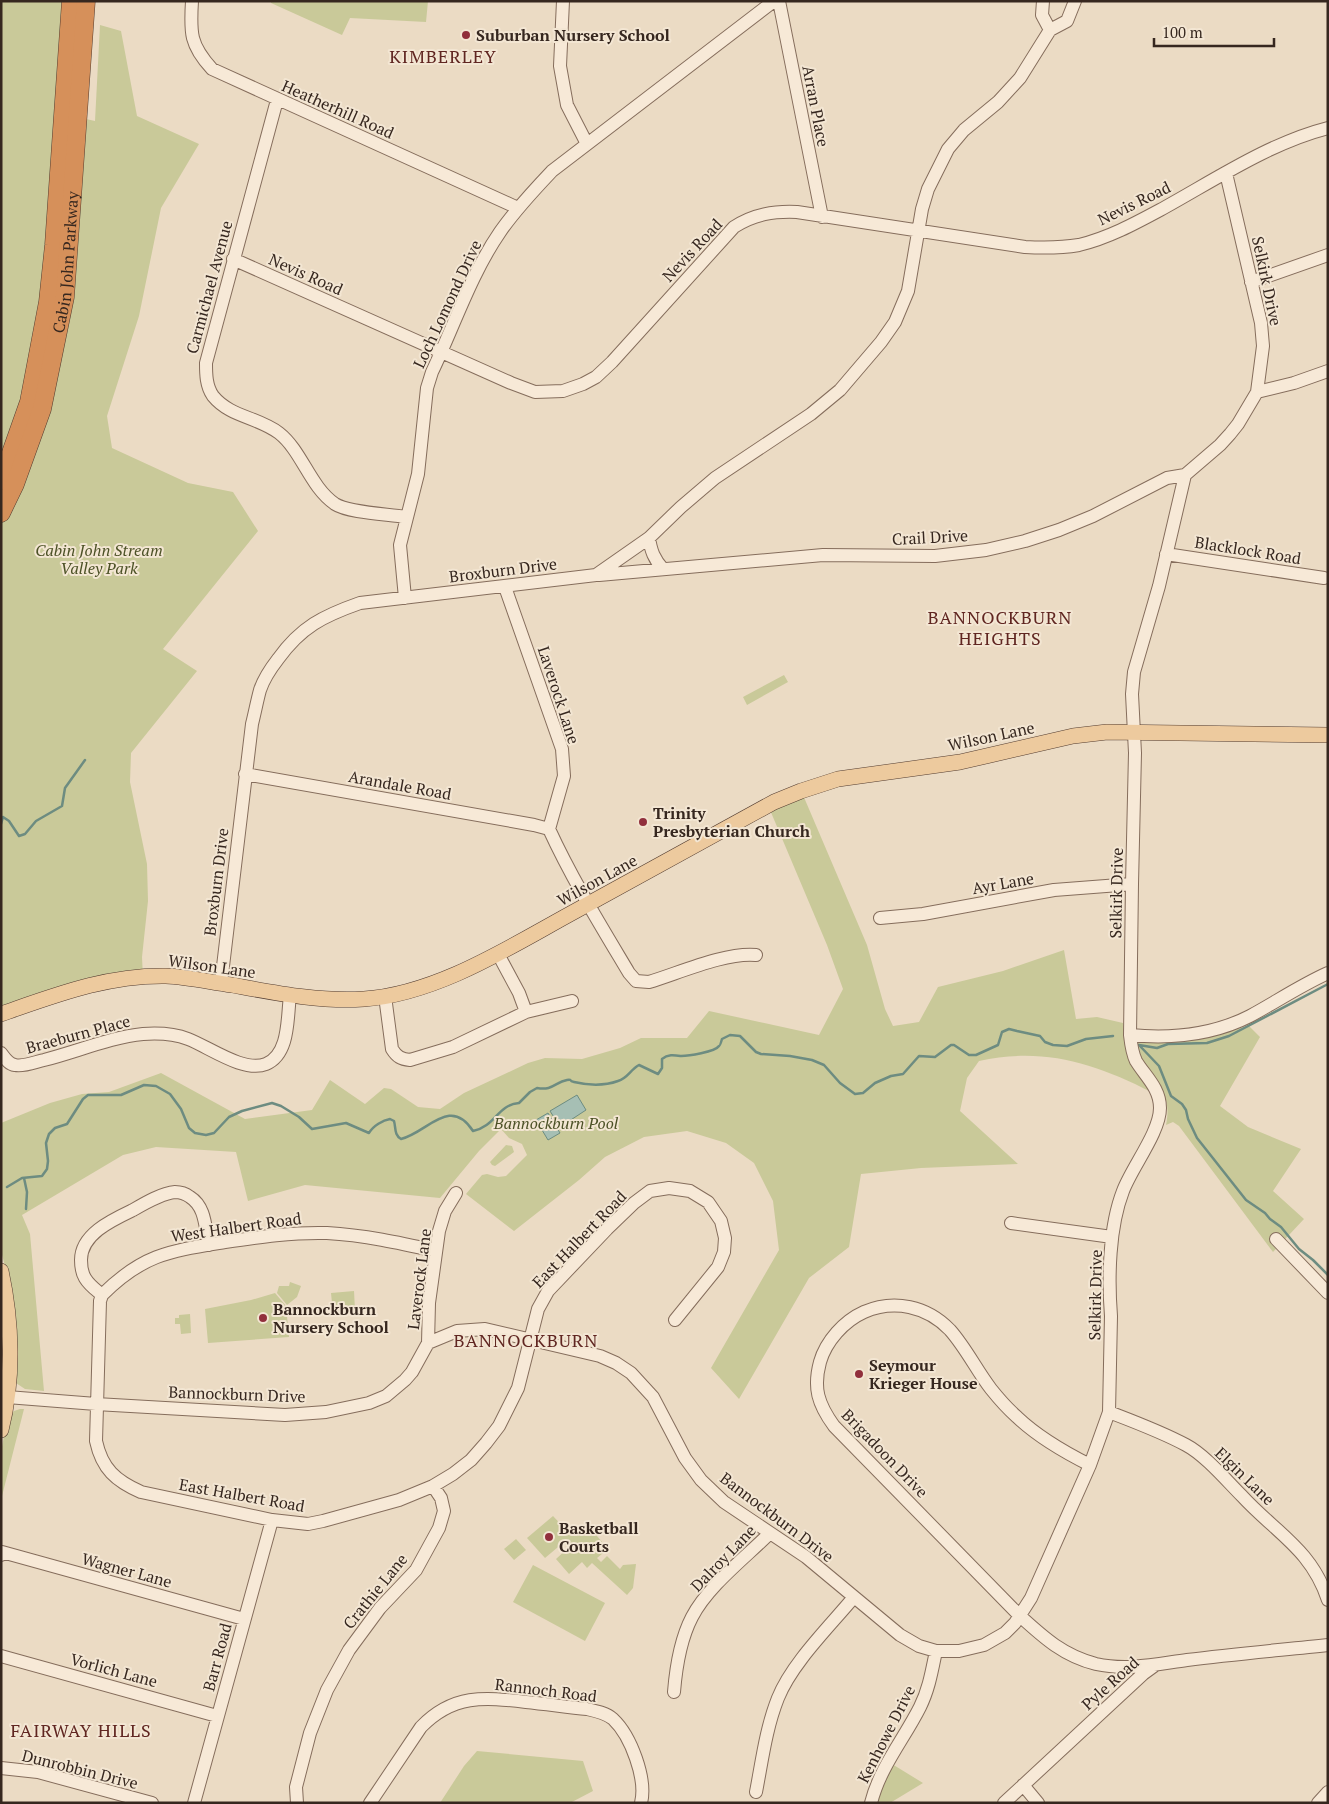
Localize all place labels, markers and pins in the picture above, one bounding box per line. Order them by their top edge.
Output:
place label: Suburban Nursery School [476,24,670,46]
marker: Suburban Nursery School [460,29,472,41]
place label: Trinity Presbyterian Church [653,802,811,842]
marker: Trinity Presbyterian Church [637,816,649,828]
place label: Bannockburn Nursery School [273,1298,389,1338]
marker: Bannockburn Nursery School [257,1312,269,1324]
place label: Seymour Krieger House [869,1354,978,1394]
marker: Seymour Krieger House [853,1368,865,1380]
place label: Basketball Courts [559,1517,639,1557]
marker: Basketball Courts [543,1531,555,1543]

